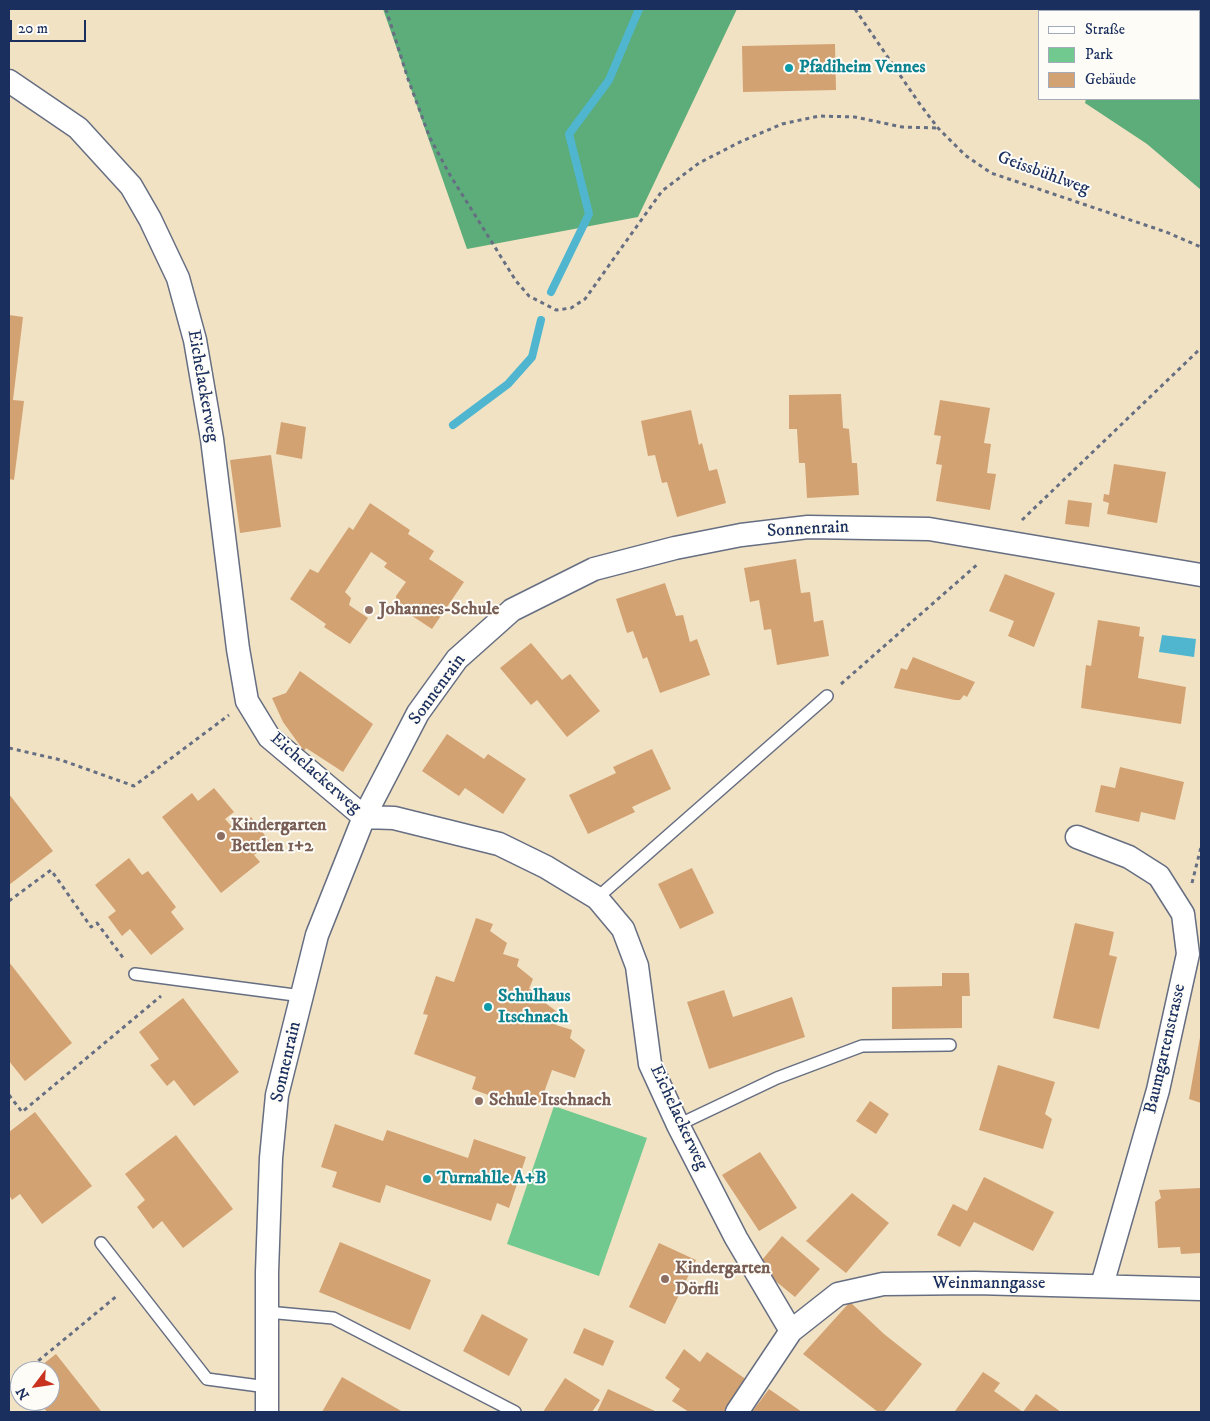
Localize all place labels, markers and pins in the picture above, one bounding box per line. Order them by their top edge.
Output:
place label: Pfadiheim Vennes [799,57,925,79]
marker: Pfadiheim Vennes [783,62,795,74]
place label: Johannes-Schule [379,599,499,621]
marker: Johannes-Schule [363,604,375,616]
place label: Kindergarten Bettlen 1+2 [231,815,327,858]
marker: Kindergarten Bettlen 1+2 [215,830,227,842]
place label: Schulhaus Itschnach [498,986,570,1028]
marker: Schulhaus Itschnach [482,1001,494,1013]
place label: Schule Itschnach [489,1090,611,1112]
marker: Schule Itschnach [473,1095,485,1107]
place label: Turnahlle A+B [437,1168,546,1190]
marker: Turnahlle A+B [421,1173,433,1185]
place label: Kindergarten Dörfli [675,1258,771,1300]
marker: Kindergarten Dörfli [659,1273,671,1285]

